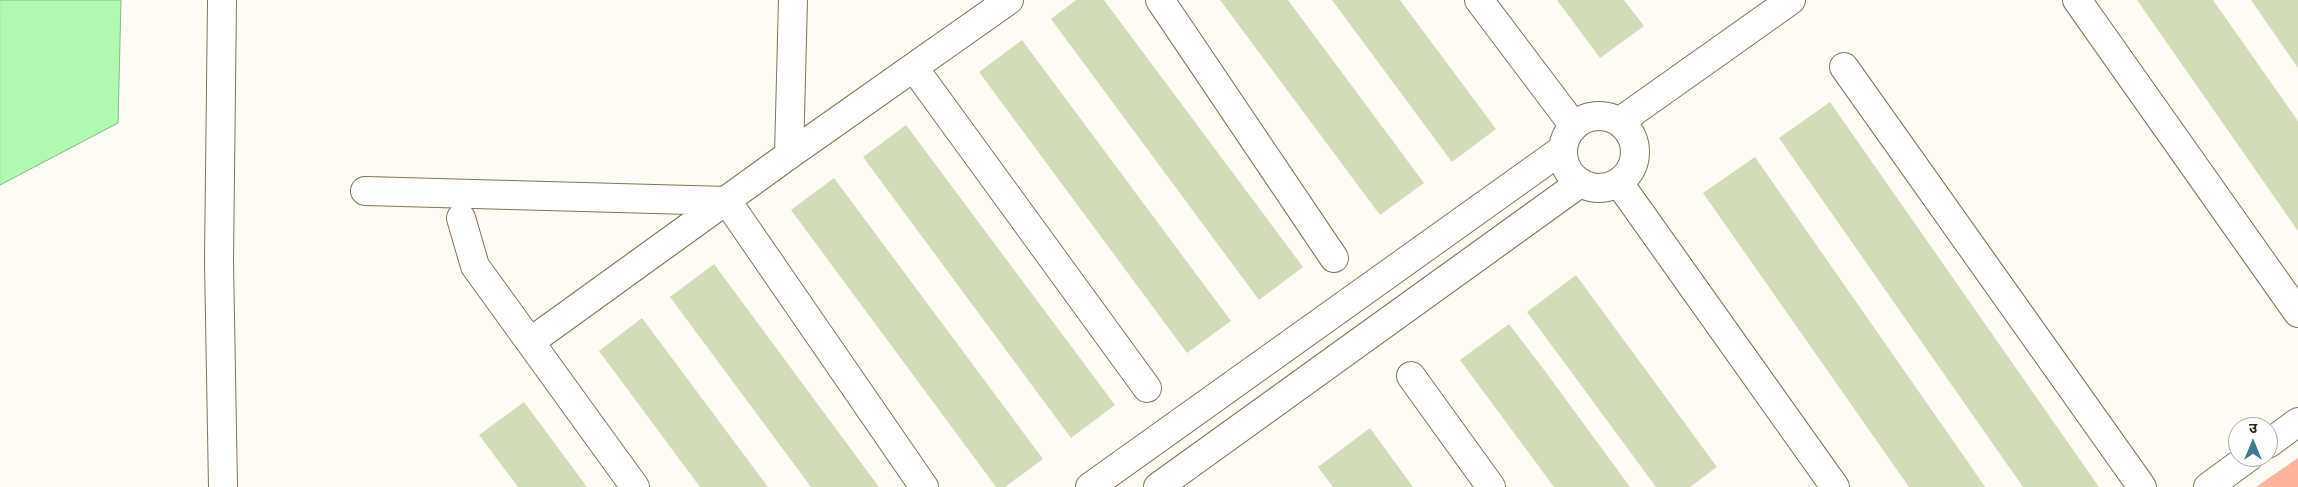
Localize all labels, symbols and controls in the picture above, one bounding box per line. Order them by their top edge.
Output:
north arrow [2228,417,2278,467]
text: उ [2249,418,2257,438]

